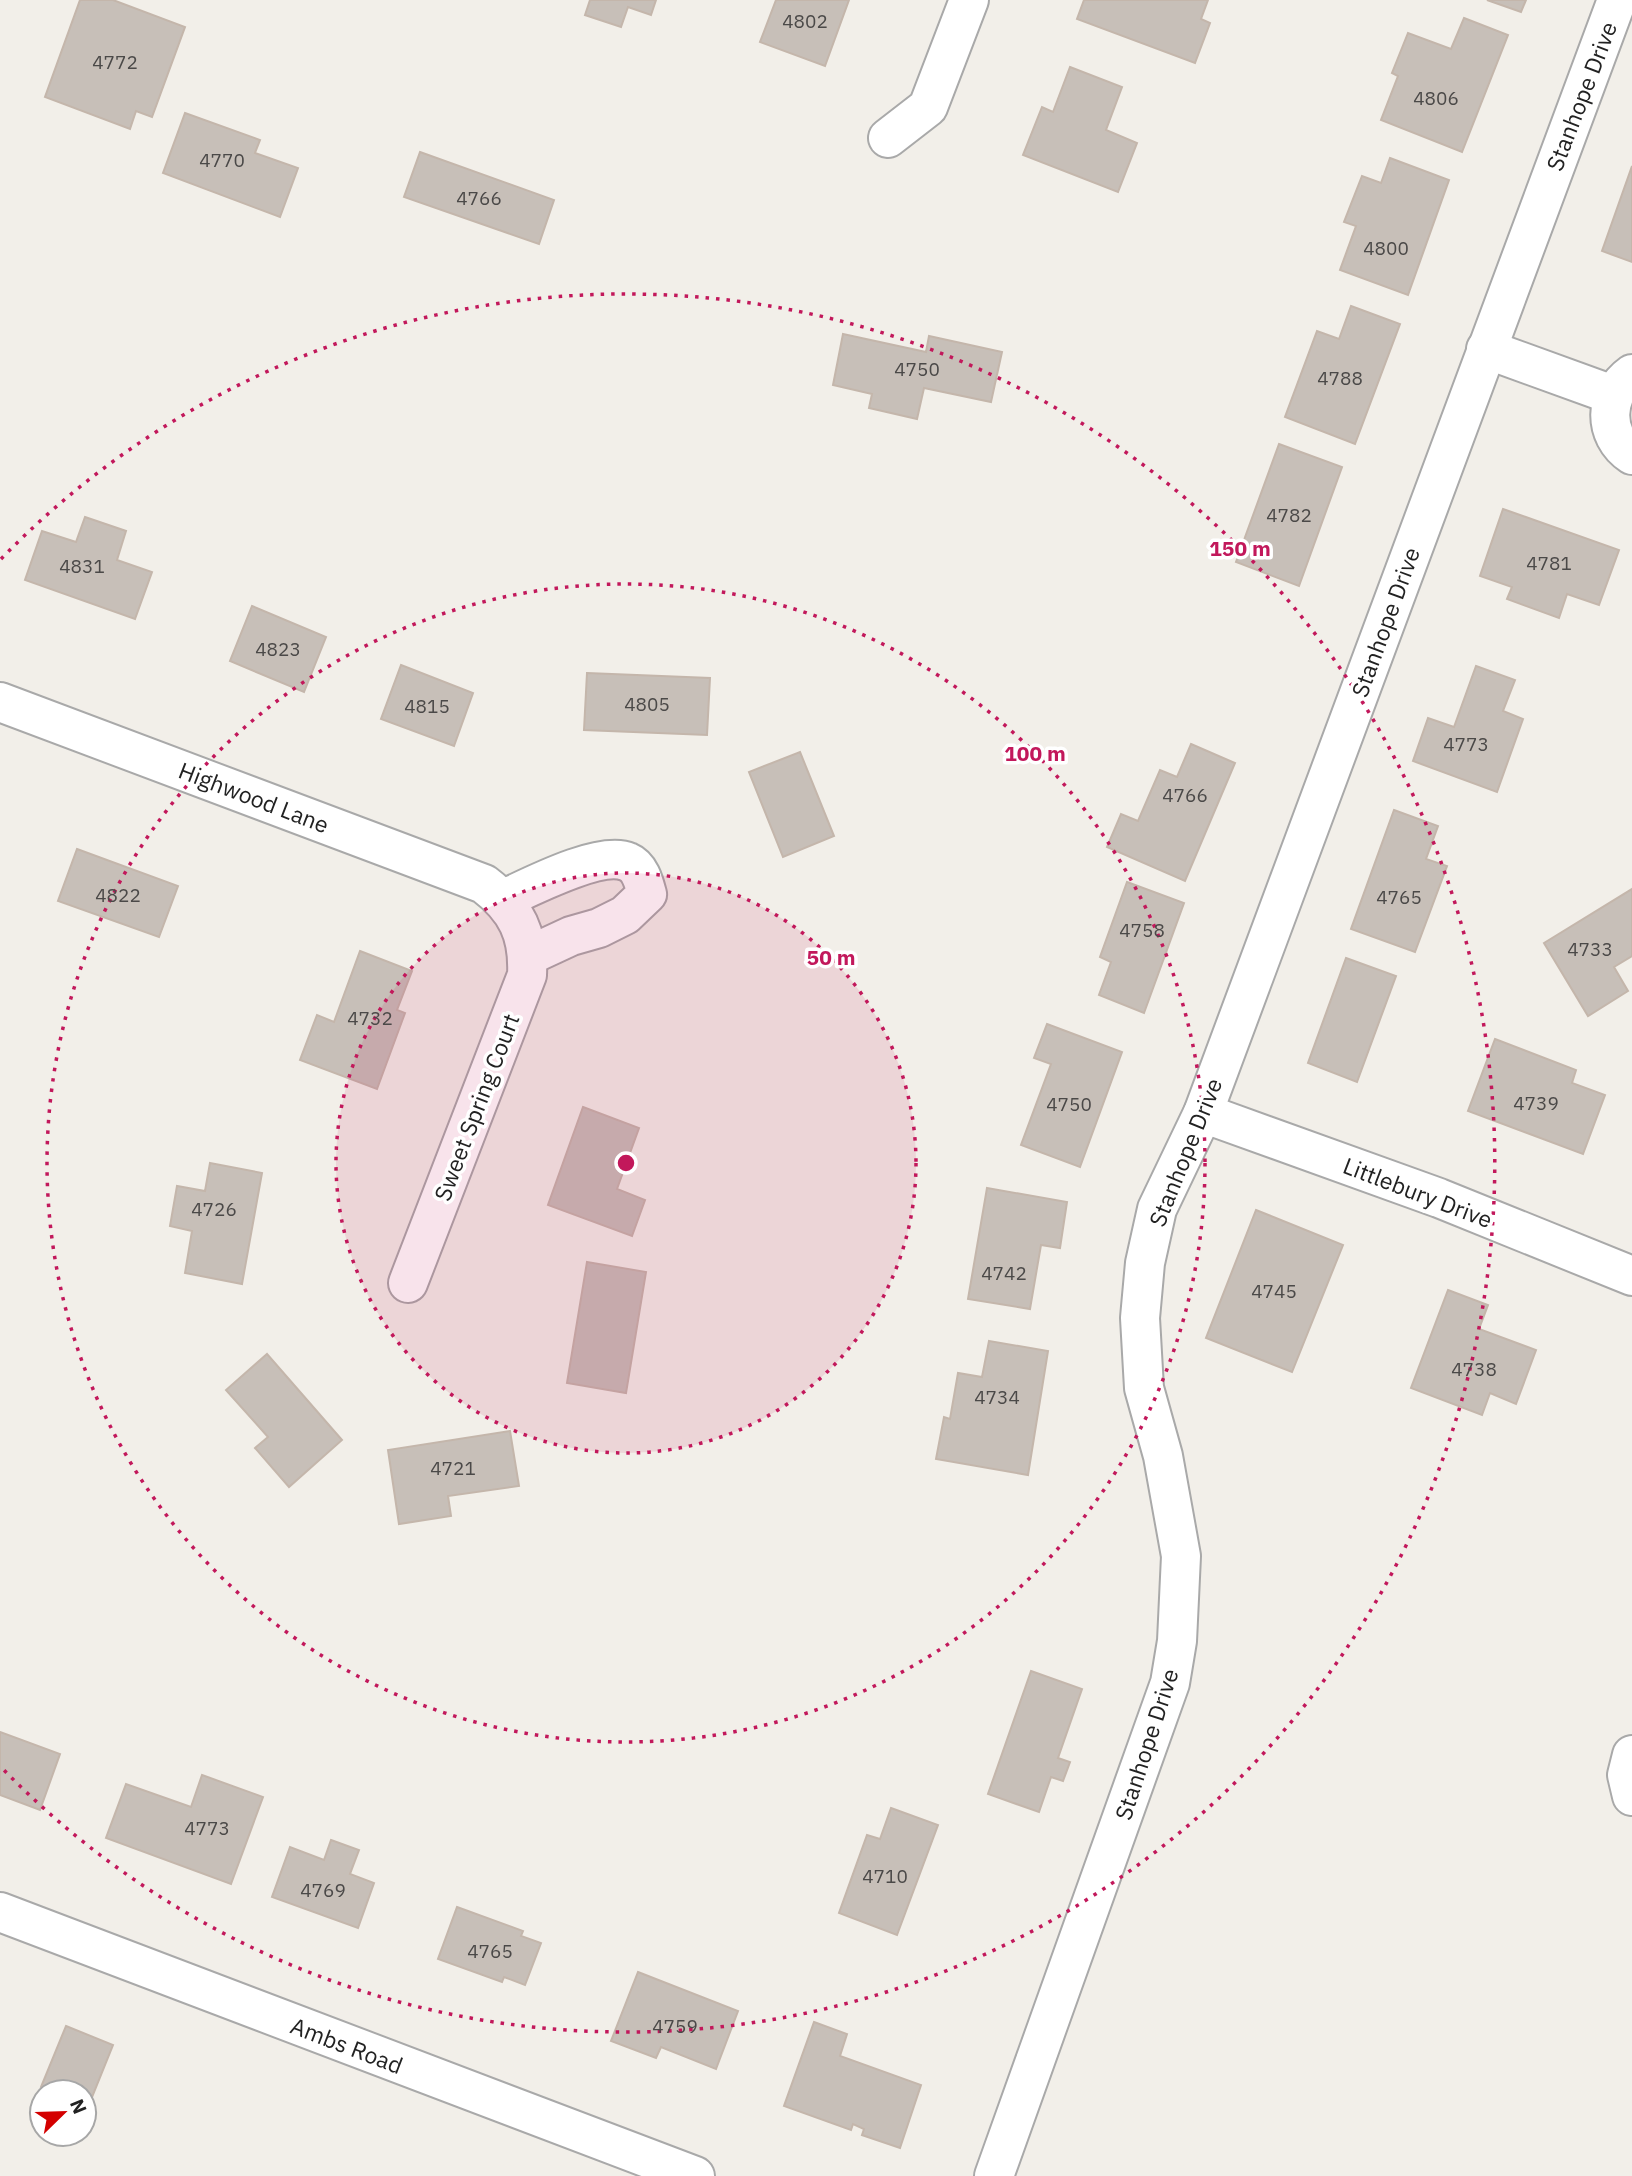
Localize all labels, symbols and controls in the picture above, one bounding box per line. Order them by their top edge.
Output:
house number: 4802 [782,9,828,33]
street label: Stanhope Drive [1539,17,1623,175]
house number: 4772 [92,50,138,74]
house number: 4806 [1413,86,1459,110]
house number: 4770 [199,148,245,172]
house number: 4766 [456,186,502,210]
house number: 4800 [1363,236,1409,260]
house number: 4750 [894,357,940,381]
house number: 4788 [1317,366,1363,390]
house number: 4782 [1266,503,1312,527]
text: 150 m [1209,534,1271,562]
street label: Stanhope Drive [1344,543,1426,701]
house number: 4781 [1526,551,1572,575]
house number: 4831 [59,554,105,578]
house number: 4823 [255,637,301,661]
house number: 4805 [624,692,670,716]
house number: 4815 [404,694,450,718]
house number: 4773 [1443,732,1489,756]
text: 100 m [1004,739,1066,767]
street label: Highwood Lane [175,755,333,839]
house number: 4766 [1162,783,1208,807]
house number: 4822 [95,883,141,907]
house number: 4765 [1376,885,1422,909]
house number: 4758 [1119,918,1165,942]
house number: 4733 [1567,937,1613,961]
text: 50 m [807,943,855,971]
house number: 4732 [347,1006,393,1030]
street label: Sweet Spring Court [427,1009,525,1205]
street label: Stanhope Drive [1142,1073,1228,1231]
house number: 4739 [1513,1091,1559,1115]
house number: 4750 [1046,1092,1092,1116]
street label: Littlebury Drive [1339,1150,1497,1234]
centre of rings [614,1151,638,1175]
house number: 4726 [191,1197,237,1221]
house number: 4742 [981,1261,1027,1285]
house number: 4745 [1251,1279,1297,1303]
house number: 4738 [1451,1357,1497,1381]
house number: 4734 [974,1385,1020,1409]
house number: 4721 [430,1456,476,1480]
street label: Stanhope Drive [1107,1664,1185,1824]
house number: 4773 [184,1816,230,1840]
house number: 4710 [862,1864,908,1888]
house number: 4769 [300,1878,346,1902]
house number: 4765 [467,1939,513,1963]
street label: Ambs Road [287,2010,407,2080]
house number: 4759 [652,2014,698,2038]
north arrow [28,2078,98,2148]
text: N [65,2095,92,2117]

